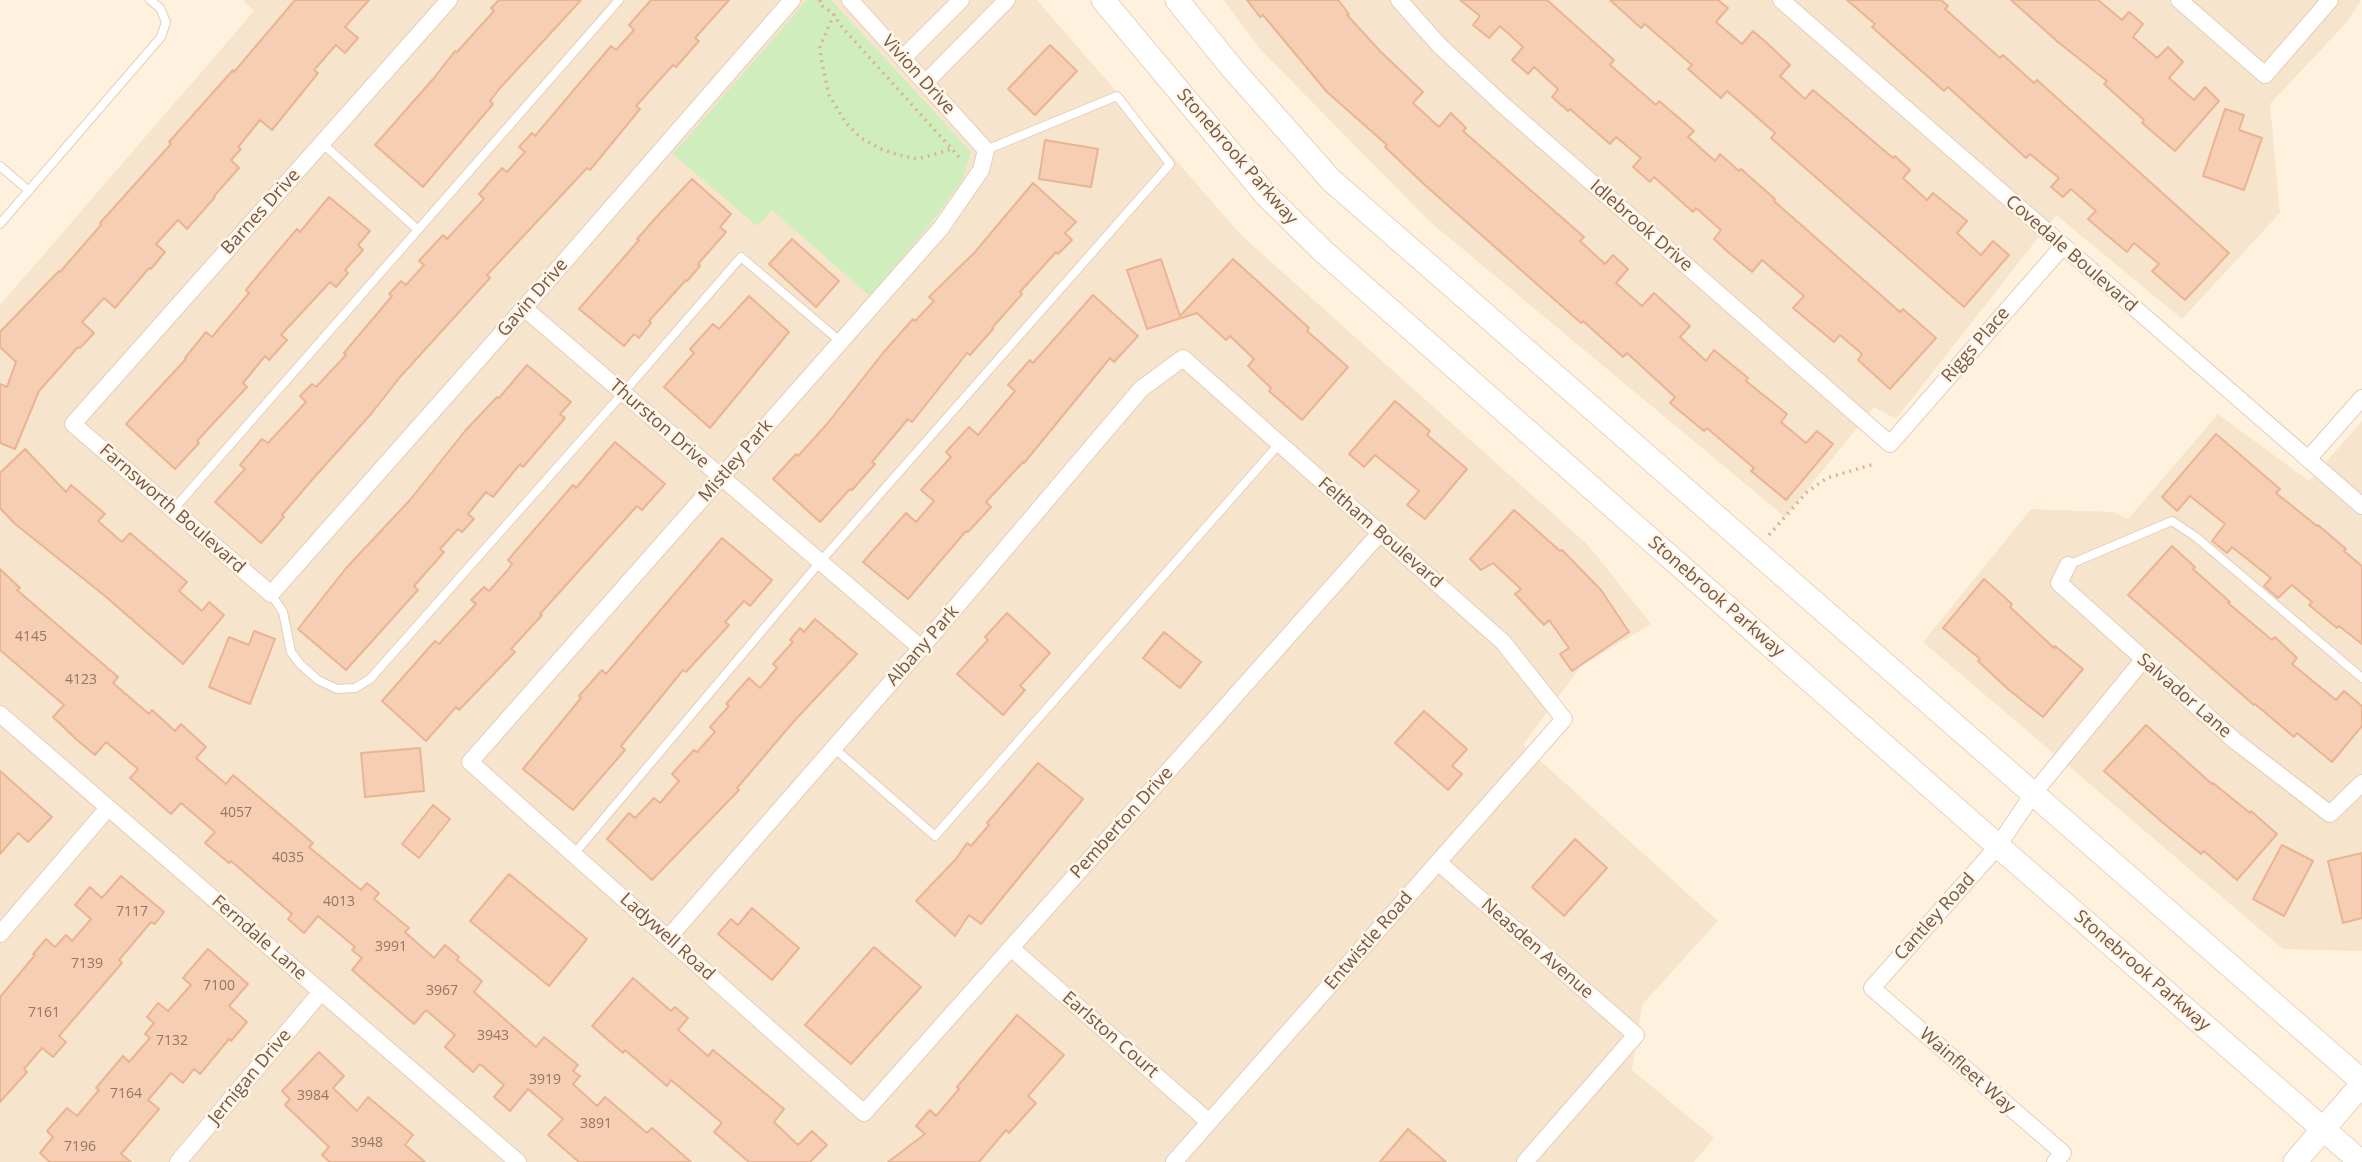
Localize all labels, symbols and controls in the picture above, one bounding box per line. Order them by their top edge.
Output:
street label: Vivion Drive [877,31,959,119]
street label: Stonebrook Parkway [1172,85,1302,229]
street label: Barnes Drive [217,165,305,259]
street label: Idlebrook Drive [1585,176,1697,276]
street label: Covedale Boulevard [2001,191,2141,317]
street label: Gavin Drive [493,255,573,341]
street label: Riggs Place [1937,303,2015,387]
street label: Thurston Drive [605,375,713,473]
street label: Mistley Park [694,416,778,506]
street label: Farnsworth Boulevard [95,440,249,578]
street label: Feltham Boulevard [1313,473,1447,593]
street label: Stonebrook Parkway [1644,532,1788,662]
street label: Albany Park [882,601,964,691]
house number: 4145 [15,629,47,645]
street label: Salvador Lane [2132,649,2236,743]
house number: 4123 [65,672,97,688]
street label: Pemberton Drive [1066,763,1178,883]
house number: 4057 [220,805,252,821]
house number: 4035 [272,850,304,866]
street label: Cantley Road [1890,869,1980,965]
street label: Entwistle Road [1320,887,1418,995]
street label: Ladywell Road [615,889,719,985]
street label: Ferndale Lane [207,891,311,985]
house number: 4013 [323,894,355,910]
street label: Neasden Avenue [1476,894,1598,1004]
house number: 7117 [116,904,148,920]
street label: Stonebrook Parkway [2070,906,2214,1036]
house number: 3991 [375,939,407,955]
house number: 7139 [71,956,103,972]
house number: 7100 [203,978,235,994]
house number: 3967 [426,983,458,999]
street label: Earlston Court [1057,987,1163,1083]
house number: 7161 [28,1005,60,1021]
street label: Wainfleet Way [1915,1024,2019,1118]
street label: Jernigan Drive [204,1025,296,1129]
house number: 3943 [477,1028,509,1044]
house number: 7132 [156,1033,188,1049]
house number: 3919 [529,1072,561,1088]
house number: 7164 [110,1086,142,1102]
house number: 3984 [297,1088,329,1104]
house number: 3891 [580,1116,612,1132]
house number: 3948 [351,1135,383,1151]
house number: 7196 [64,1139,96,1155]

